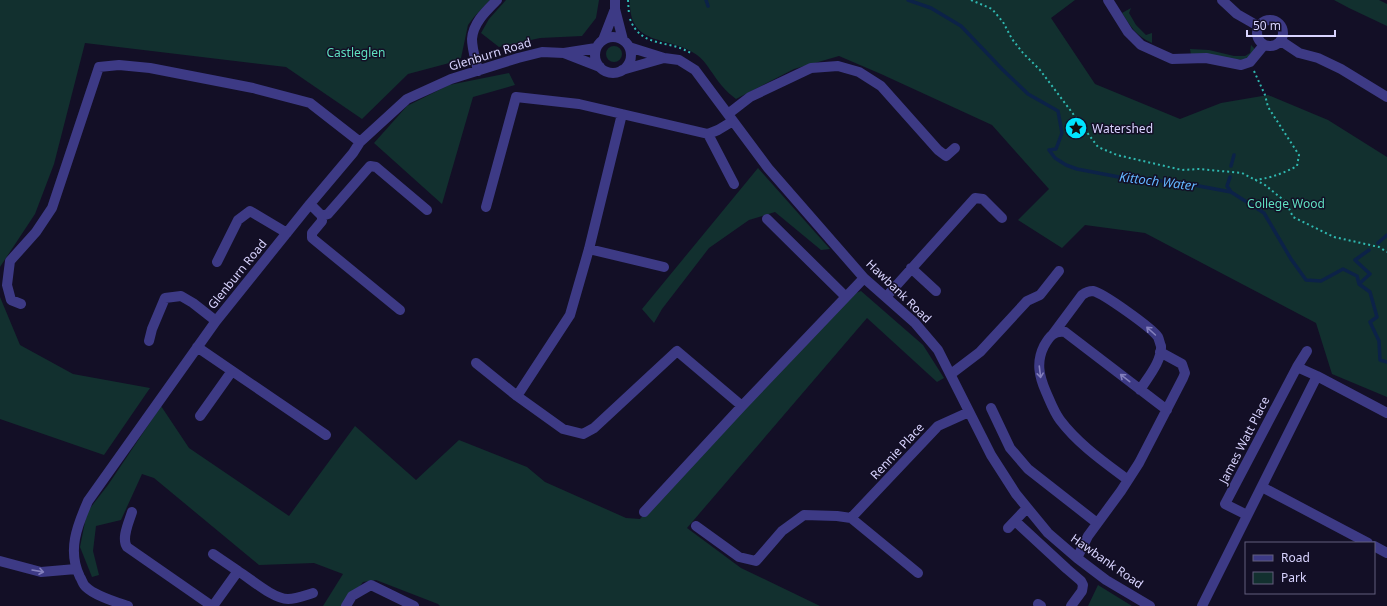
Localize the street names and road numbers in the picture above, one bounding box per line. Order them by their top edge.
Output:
street label: Glenburn Road [447,33,533,75]
street label: Glenburn Road [204,236,270,312]
street label: Hawbank Road [863,255,935,327]
street label: James Watt Place [1214,393,1273,487]
street label: Rennie Place [866,419,928,483]
street label: Hawbank Road [1067,530,1147,592]

